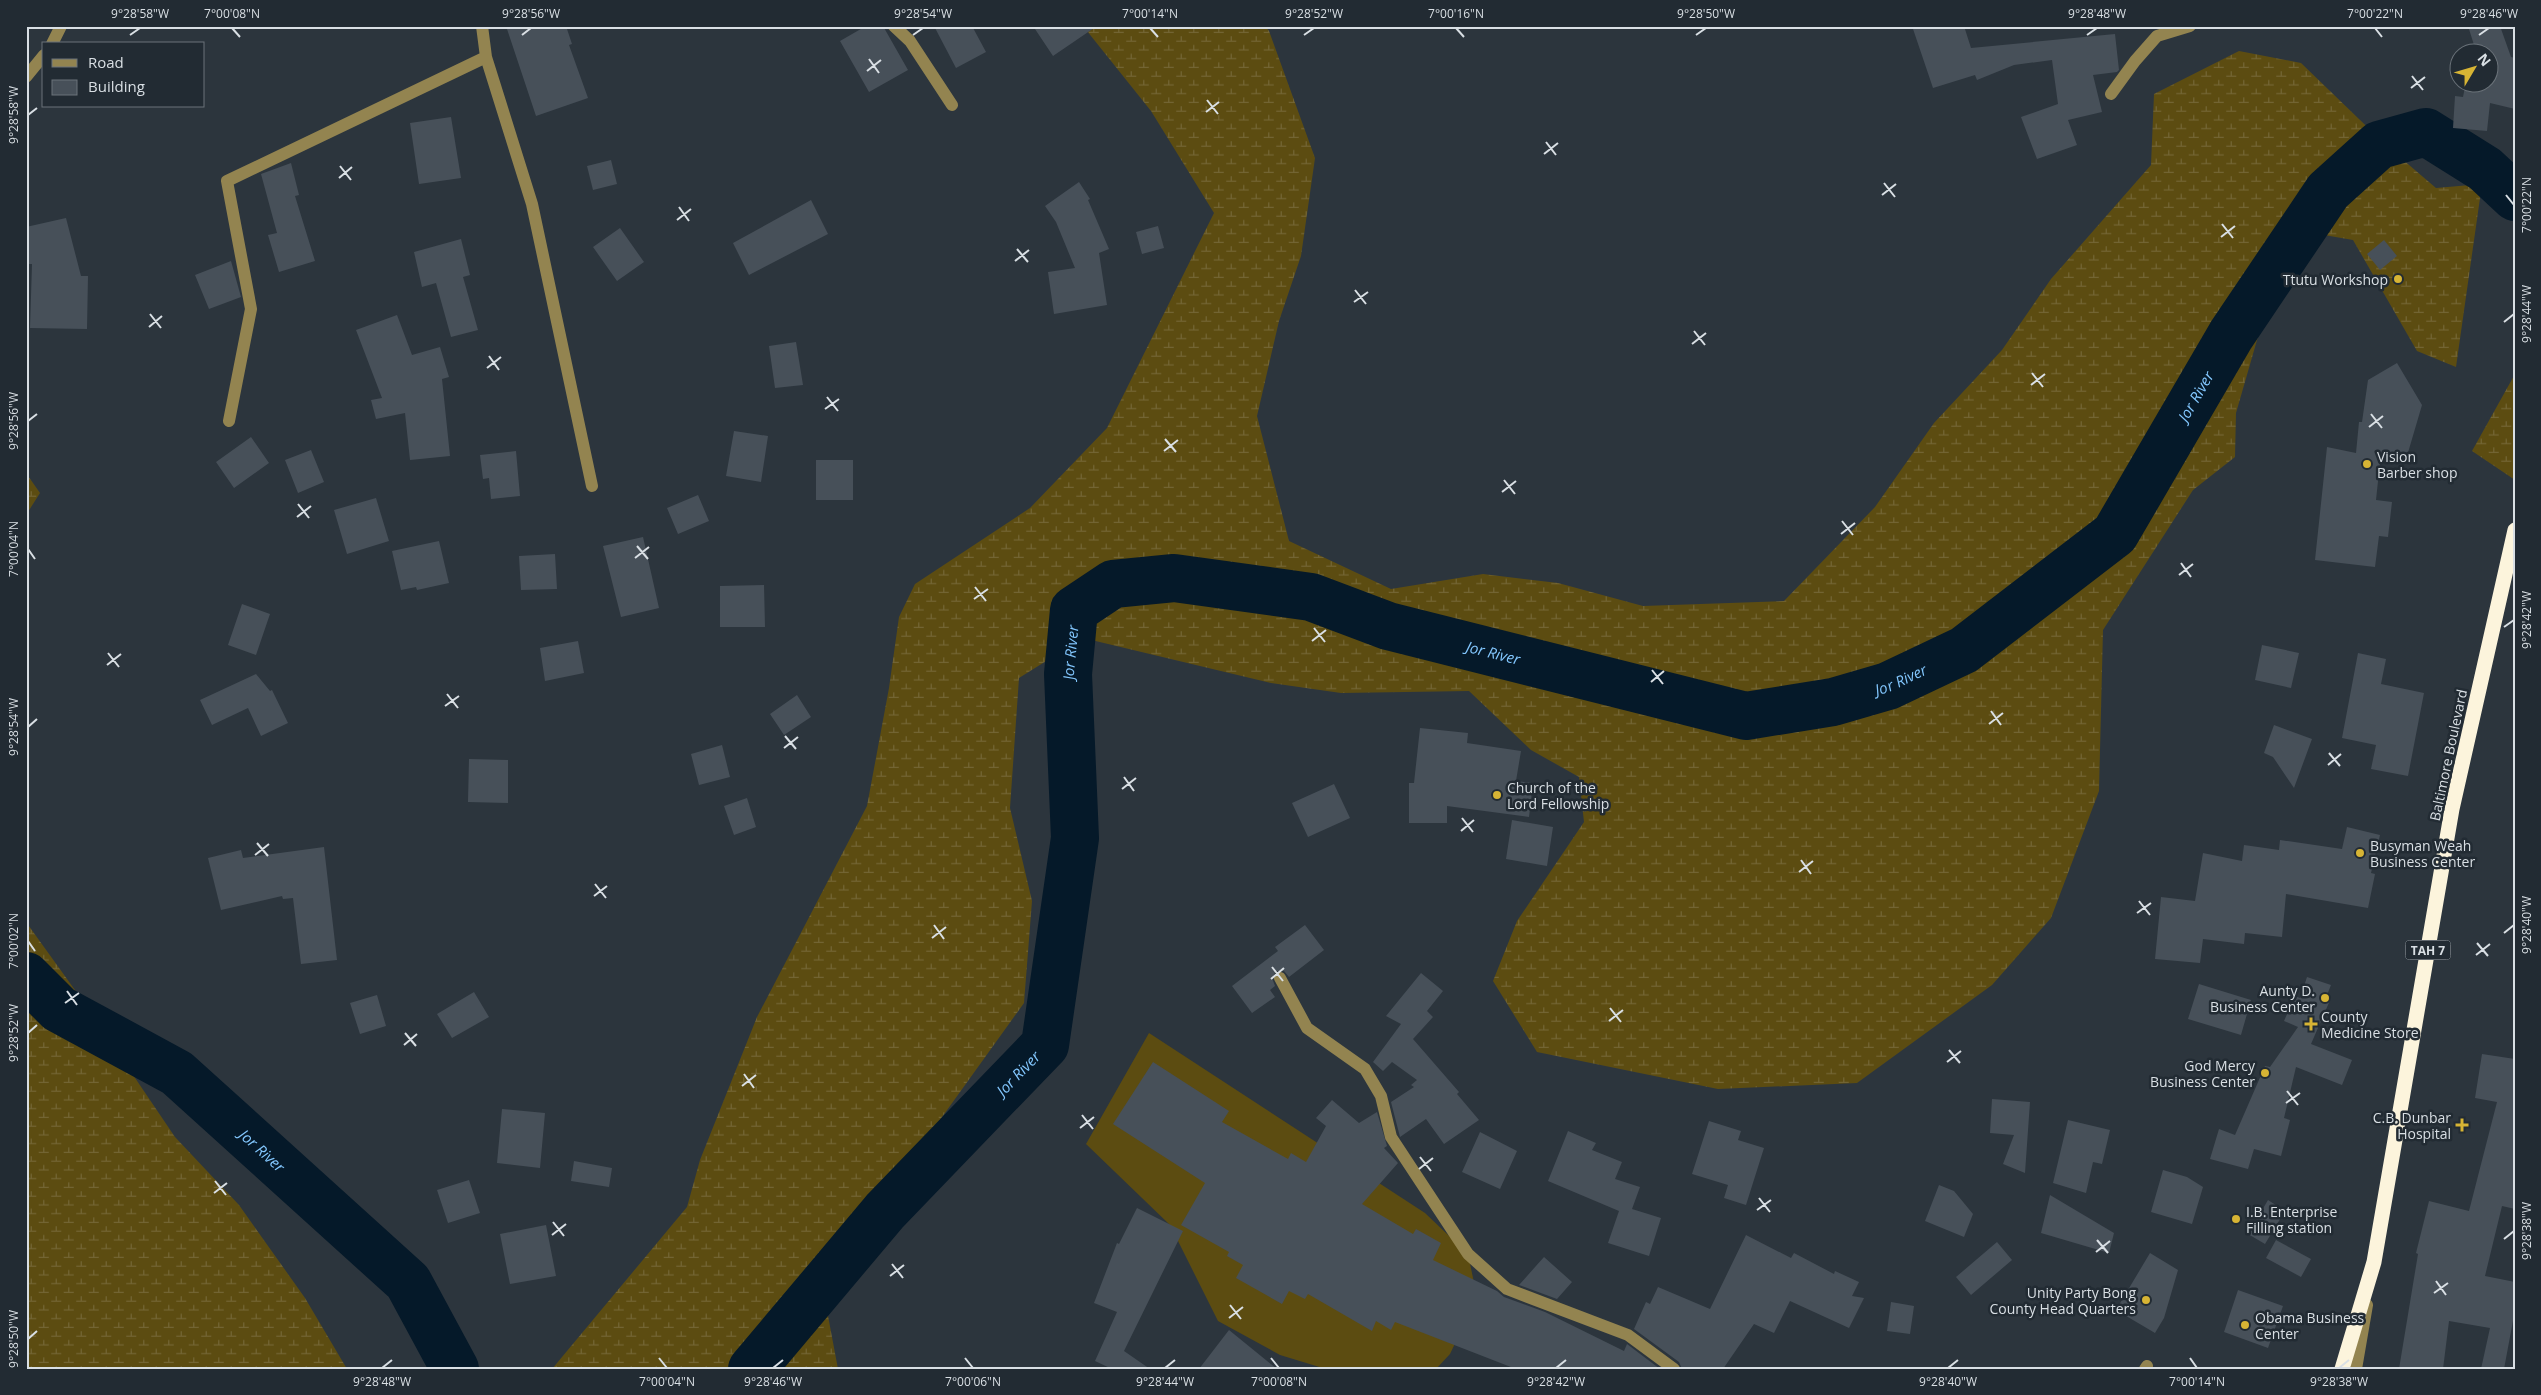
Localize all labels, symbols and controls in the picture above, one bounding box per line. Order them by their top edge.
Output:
text: 9°28'58"W [111,5,169,22]
text: 7°00'08"N [204,5,260,22]
text: 9°28'56"W [502,5,560,22]
text: 9°28'54"W [894,5,952,22]
text: 7°00'14"N [1122,5,1178,22]
text: 9°28'52"W [1285,5,1343,22]
text: 7°00'16"N [1428,5,1484,22]
text: 9°28'50"W [1677,5,1735,22]
text: 9°28'48"W [2068,5,2126,22]
text: 7°00'22"N [2347,5,2403,22]
text: 9°28'46"W [2460,5,2518,22]
legend [42,42,205,108]
north arrow [2448,42,2498,92]
text: N [2474,49,2496,70]
text: Road [88,52,124,72]
text: Building [88,76,145,96]
text: 9°28'58"W [5,86,22,144]
text: 7°00'22"N [2518,177,2535,233]
place label: Ttutu Workshop [2283,270,2388,289]
marker: Ttutu Workshop [2392,273,2404,285]
text: 9°28'44"W [2518,285,2535,343]
water label: Jor River [2171,366,2218,428]
text: 9°28'56"W [5,392,22,450]
place label: Vision Barber shop [2377,447,2458,482]
marker: Vision Barber shop [2361,458,2373,470]
text: 7°00'04"N [5,521,22,577]
text: 9°28'42"W [2518,591,2535,649]
water label: Jor River [1058,623,1083,683]
water label: Jor River [1461,635,1523,669]
water label: Jor River [1869,659,1931,700]
street label: Baltimore Boulevard [2425,687,2471,823]
text: 9°28'54"W [5,698,22,756]
place label: Church of the Lord Fellowship [1507,778,1609,813]
marker: Church of the Lord Fellowship [1491,789,1503,801]
place label: Busyman Weah Business Center [2370,836,2475,871]
marker: Busyman Weah Business Center [2354,847,2366,859]
text: 9°28'40"W [2518,896,2535,954]
text: 7°00'02"N [5,913,22,969]
road number: TAH 7 [2406,940,2450,960]
place label: Aunty D. Business Center [2210,981,2315,1016]
marker: Aunty D. Business Center [2319,992,2331,1004]
text: 9°28'52"W [5,1004,22,1062]
place label: County Medicine Store [2321,1007,2419,1042]
marker: County Medicine Store [2305,1018,2317,1030]
water label: Jor River [989,1046,1045,1102]
place label: God Mercy Business Center [2150,1056,2256,1091]
marker: God Mercy Business Center [2259,1067,2271,1079]
place label: C.B. Dunbar Hospital [2373,1108,2451,1143]
marker: C.B. Dunbar Hospital [2455,1118,2469,1132]
water label: Jor River [233,1122,290,1177]
place label: I.B. Enterprise Filling station [2246,1202,2337,1237]
text: 9°28'38"W [2518,1202,2535,1260]
marker: I.B. Enterprise Filling station [2230,1213,2242,1225]
place label: Unity Party Bong County Head Quarters [1990,1283,2136,1318]
marker: Unity Party Bong County Head Quarters [2140,1294,2152,1306]
place label: Obama Business Center [2255,1308,2365,1343]
text: 9°28'50"W [5,1310,22,1368]
marker: Obama Business Center [2239,1319,2251,1331]
text: 9°28'48"W [353,1373,411,1390]
text: 7°00'04"N [639,1373,695,1390]
text: 9°28'46"W [744,1373,802,1390]
text: 7°00'06"N [945,1373,1001,1390]
text: 9°28'44"W [1136,1373,1194,1390]
text: 7°00'08"N [1251,1373,1307,1390]
text: 9°28'42"W [1527,1373,1585,1390]
text: 9°28'40"W [1919,1373,1977,1390]
text: 7°00'14"N [2169,1373,2225,1390]
text: 9°28'38"W [2310,1373,2368,1390]

